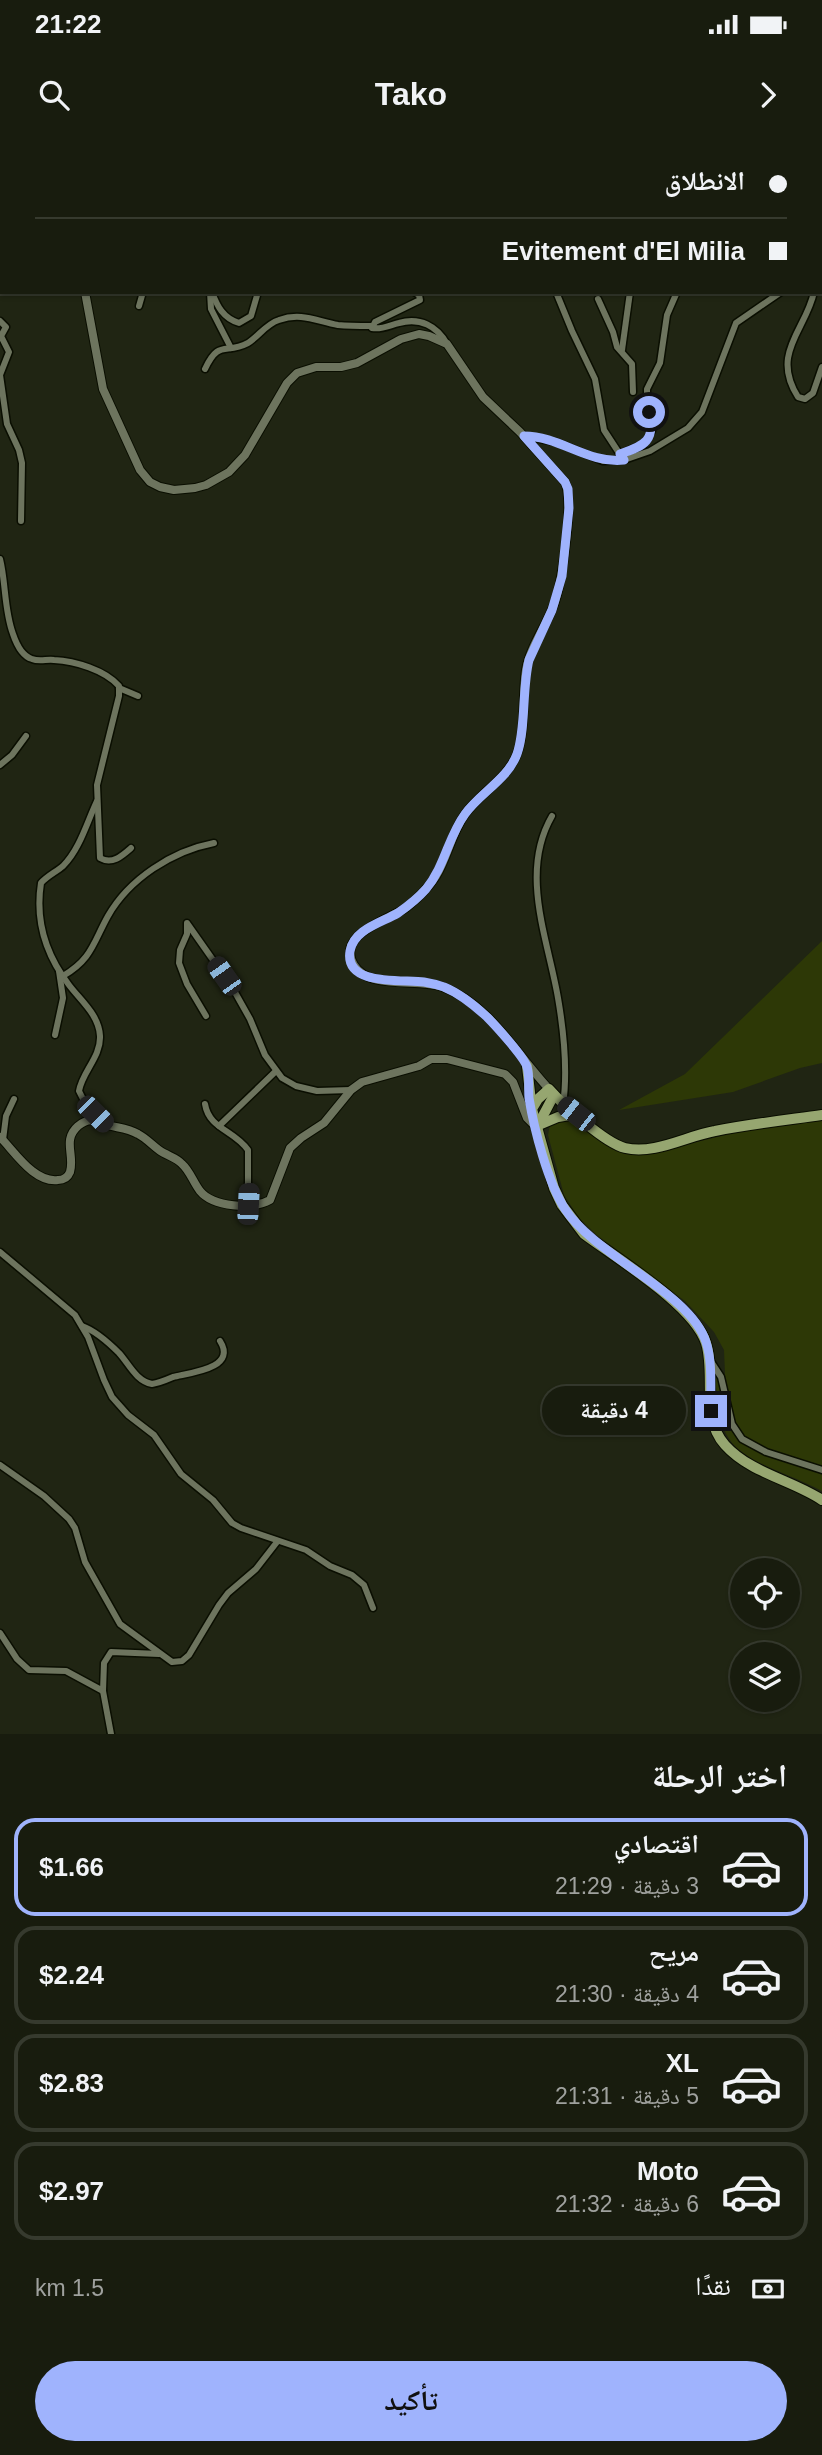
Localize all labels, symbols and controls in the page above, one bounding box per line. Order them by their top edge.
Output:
text: 21:22 [35,9,102,39]
icon: search [35,76,73,114]
text: Tako [375,76,447,112]
icon: forward [749,76,787,114]
text: الانطلاق [665,166,745,196]
text: Evitement d'El Milia [502,236,745,266]
route start [633,396,665,428]
car [204,953,245,999]
car [73,1092,118,1136]
car [553,1093,600,1135]
car [237,1182,260,1226]
callout: 4 دقيقة [543,1386,686,1436]
route end [695,1395,727,1427]
text: 4 دقيقة [580,1397,648,1423]
map controls [730,1558,800,1712]
button: locate [730,1558,800,1628]
button: layers [730,1642,800,1712]
text: اختر الرحلة [652,1758,787,1794]
text: اقتصادي [614,1829,699,1859]
icon: car [720,1836,783,1899]
text: $1.66 [39,1852,104,1882]
text: 3 دقيقة · 21:29 [555,1873,699,1899]
text: مريح [649,1937,699,1967]
icon: car [720,1944,783,2007]
text: $2.24 [39,1960,104,1990]
text: 4 دقيقة · 21:30 [555,1981,699,2007]
text: XL [666,2048,699,2078]
icon: car [720,2052,783,2115]
text: $2.83 [39,2068,104,2098]
text: 5 دقيقة · 21:31 [555,2083,699,2109]
text: Moto [637,2156,699,2186]
icon: car [720,2160,783,2223]
text: $2.97 [39,2176,104,2206]
text: 6 دقيقة · 21:32 [555,2191,699,2217]
icon: cash [749,2270,787,2308]
text: نقدًا [695,2271,731,2301]
text: 1.5 km [35,2275,104,2301]
button: تأكيد [35,2361,787,2441]

